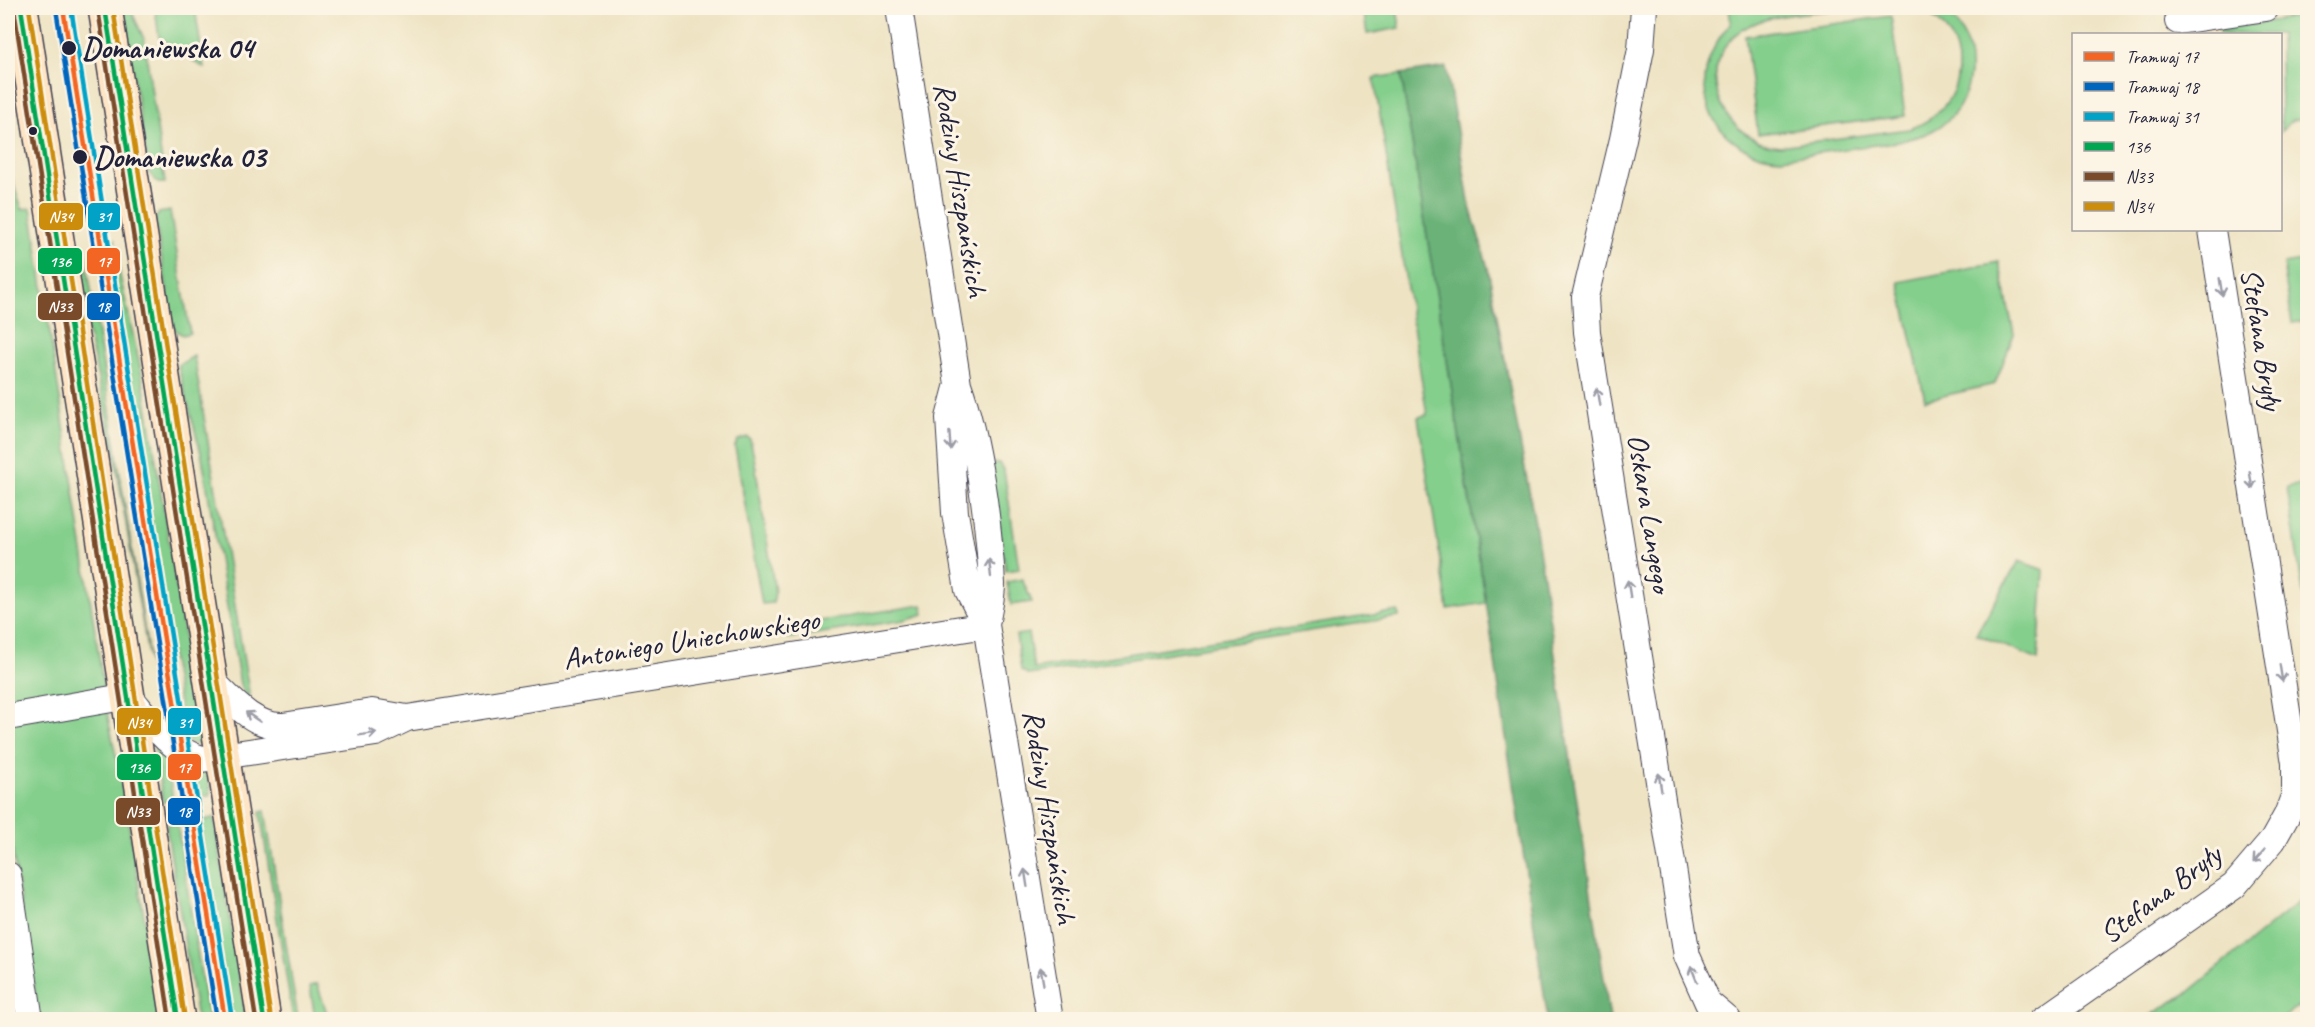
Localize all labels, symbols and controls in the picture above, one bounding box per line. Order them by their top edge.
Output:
place label: Domaniewska 04 [82,29,257,67]
legend [2072,33,2282,231]
marker: Domaniewska 04 [60,39,78,57]
text: Tramwaj 17 [2126,46,2200,68]
text: Tramwaj 18 [2126,76,2201,98]
street label: Rodziny Hiszpańskich [925,80,997,302]
text: Tramwaj 31 [2126,106,2200,128]
unlabelled marker [27,125,39,137]
text: 136 [2126,136,2151,158]
place label: Domaniewska 03 [94,138,268,176]
marker: Domaniewska 03 [71,148,89,166]
text: N33 [2126,166,2155,188]
text: N34 [2126,196,2155,218]
line badge: N34 [38,202,84,231]
line badge: 31 [87,202,121,231]
text: N34 [49,207,75,227]
text: 31 [97,207,113,227]
line badge: 136 [37,247,83,275]
line badge: 17 [86,247,121,275]
text: 136 [49,252,72,272]
text: 17 [97,252,113,272]
street label: Stefana Bryły [2232,266,2292,415]
one-way arrow [2215,277,2226,297]
line badge: N33 [37,292,83,321]
line badge: 18 [86,292,121,321]
text: N33 [48,297,74,317]
text: 18 [96,297,112,317]
one-way arrow [1592,387,1603,407]
one-way arrow [945,431,956,450]
street label: Oskara Langego [1619,431,1682,598]
one-way arrow [2245,470,2256,489]
one-way arrow [984,558,995,578]
one-way arrow [1623,580,1634,600]
street label: Antoniego Uniechowskiego [560,600,823,678]
one-way arrow [2275,662,2286,682]
line badge: N34 [116,707,162,736]
line badge: 31 [167,707,202,736]
street label: Rodziny Hiszpańskich [1014,707,1086,929]
one-way arrow [245,711,261,723]
text: N34 [127,713,153,733]
text: 31 [178,713,194,733]
one-way arrow [357,728,377,739]
line badge: 136 [116,753,162,781]
line badge: 17 [167,753,202,781]
text: 136 [128,758,151,778]
text: 17 [177,758,193,778]
one-way arrow [1654,772,1665,792]
line badge: N33 [115,797,161,826]
line badge: 18 [167,797,201,826]
text: N33 [126,802,152,822]
text: 18 [177,802,193,822]
street label: Stefana Bryły [2092,834,2230,952]
one-way arrow [2252,849,2266,864]
one-way arrow [1020,868,1031,888]
one-way arrow [1687,965,1698,983]
one-way arrow [1036,966,1047,986]

